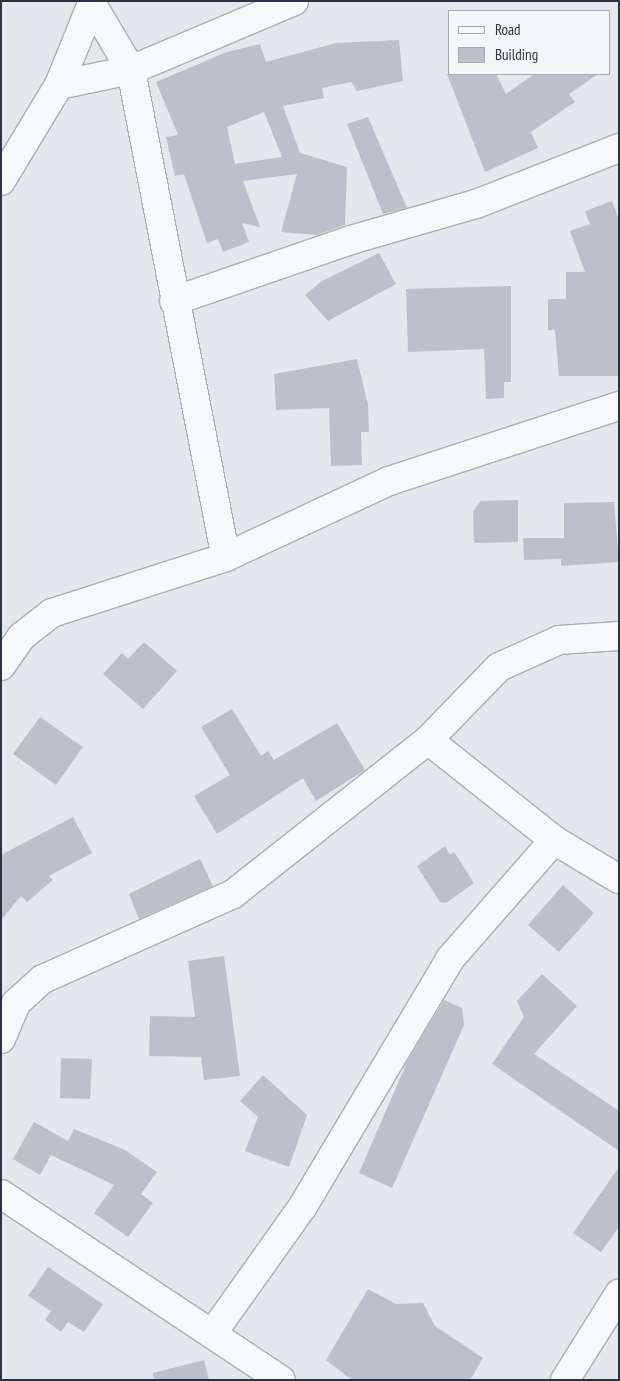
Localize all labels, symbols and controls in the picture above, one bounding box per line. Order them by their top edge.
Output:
legend [448,10,610,75]
text: Road [495,20,521,39]
text: Building [495,45,538,64]

